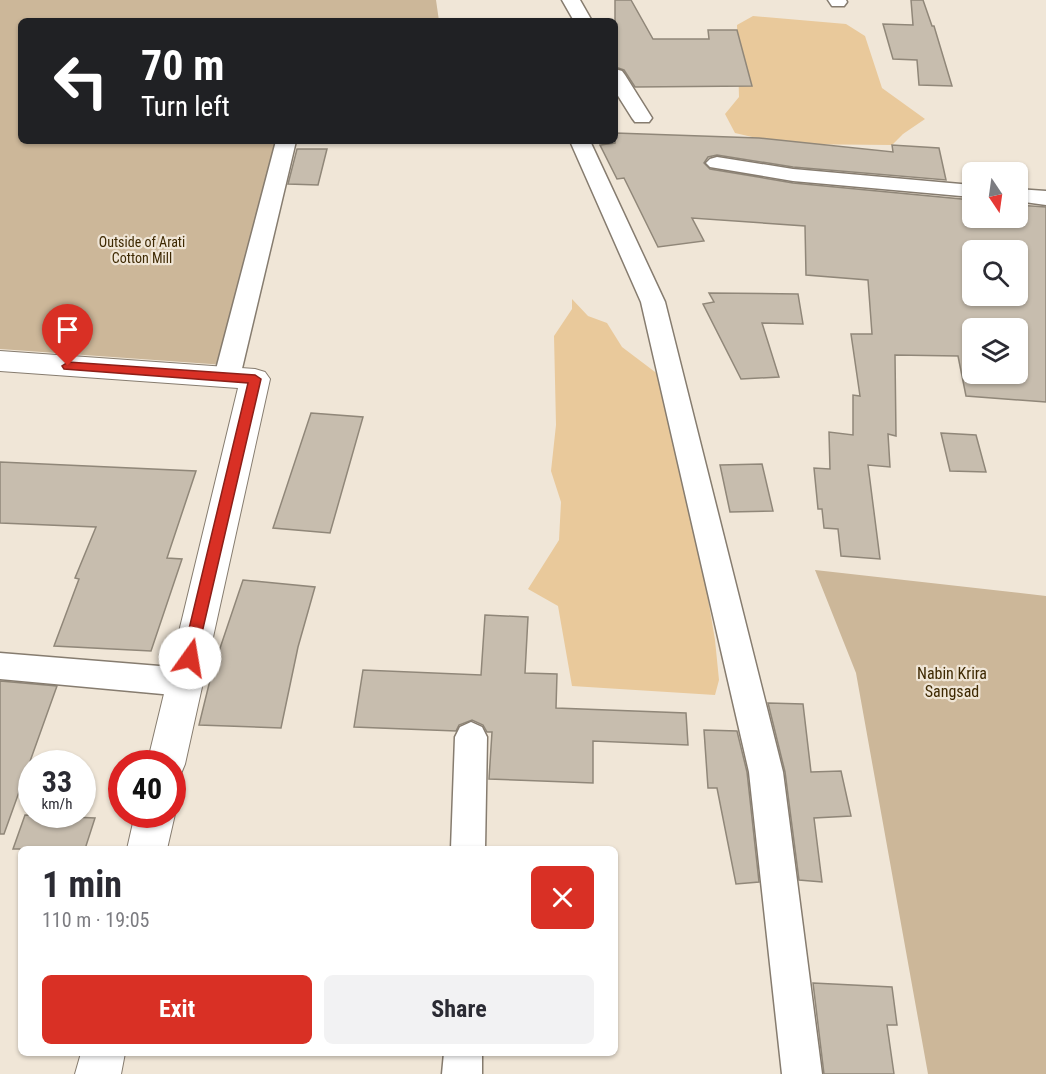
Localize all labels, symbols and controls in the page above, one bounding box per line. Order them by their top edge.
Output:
text: 70 m [141,41,224,90]
icon: left [42,42,120,120]
text: Turn left [141,91,230,123]
north arrow [962,162,1028,228]
map controls [962,162,1028,384]
park label: Outside of Arati Cotton Mill [99,234,185,266]
button: search [962,240,1028,306]
pin [42,304,93,366]
icon: arrive [51,313,84,346]
button: layers [962,318,1028,384]
position arrow [158,626,222,690]
park label: Nabin Krira Sangsad [917,664,987,701]
speed limit sign: 40 [108,750,186,828]
text: 33 [42,764,72,799]
text: km/h [42,795,72,813]
text: 1 min [42,864,122,906]
button: close [531,866,594,929]
text: 110 m · 19:05 [42,908,149,932]
button: Exit [42,975,312,1044]
button: Share [324,975,594,1044]

